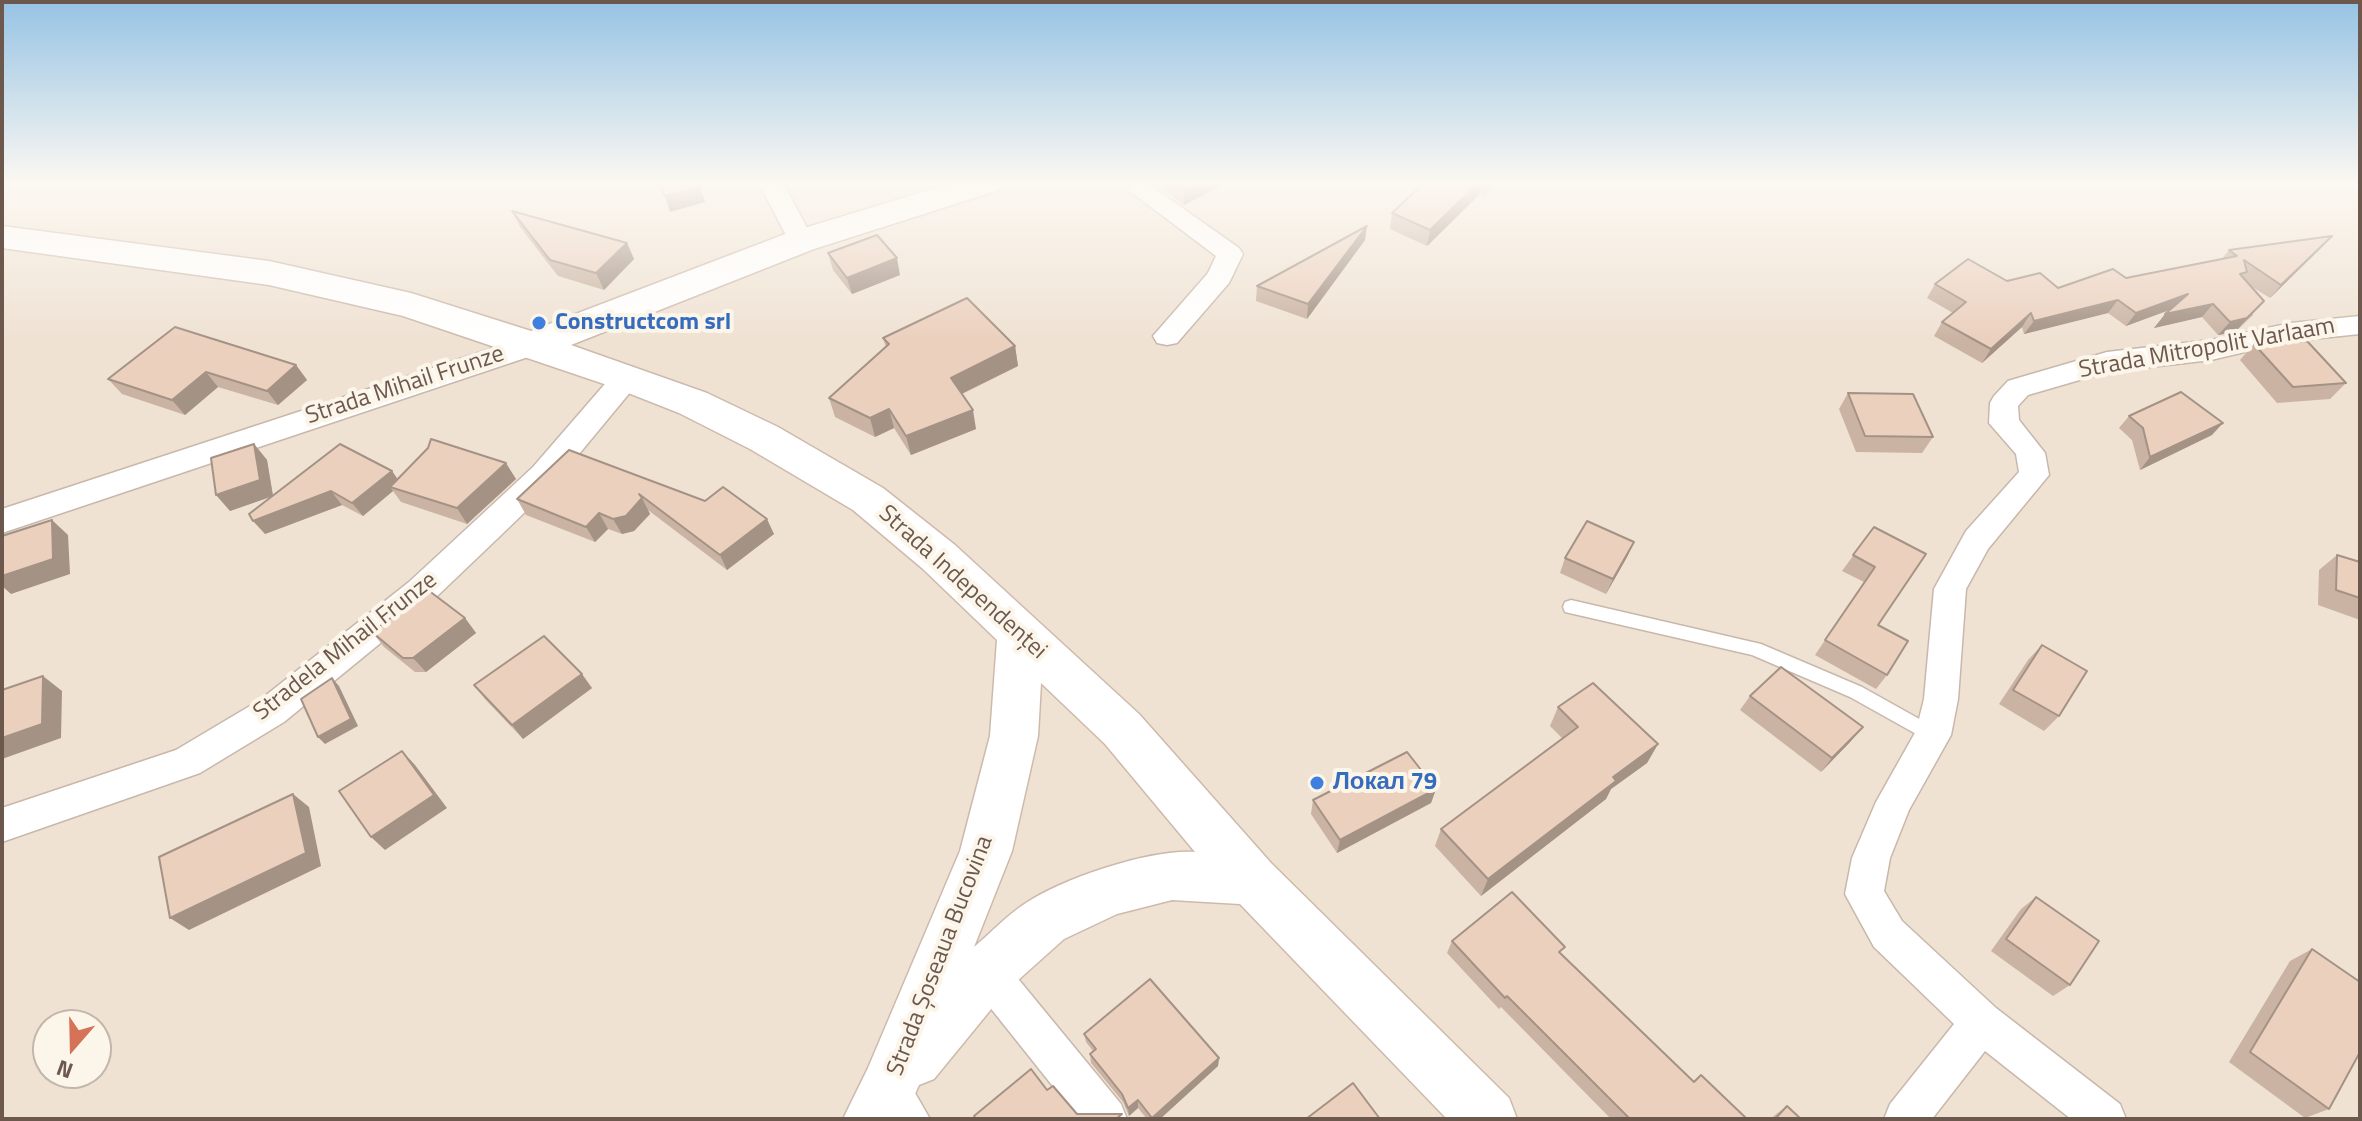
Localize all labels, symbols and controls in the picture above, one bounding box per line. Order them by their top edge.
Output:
place label: Constructcom srl [555,309,731,337]
street label: Strada Mitropolit Varlaam [2077,312,2337,386]
marker: Constructcom srl [530,314,548,332]
street label: Strada Mihail Frunze [302,340,508,432]
street label: Strada Independenței [872,500,1052,666]
street label: Stradela Mihail Frunze [249,567,443,727]
place label: Локал 79 [1333,769,1437,797]
marker: Локал 79 [1308,774,1326,792]
street label: Strada Șoseaua Bucovina [882,832,1000,1080]
north arrow [32,1009,112,1089]
text: N [51,1051,77,1088]

